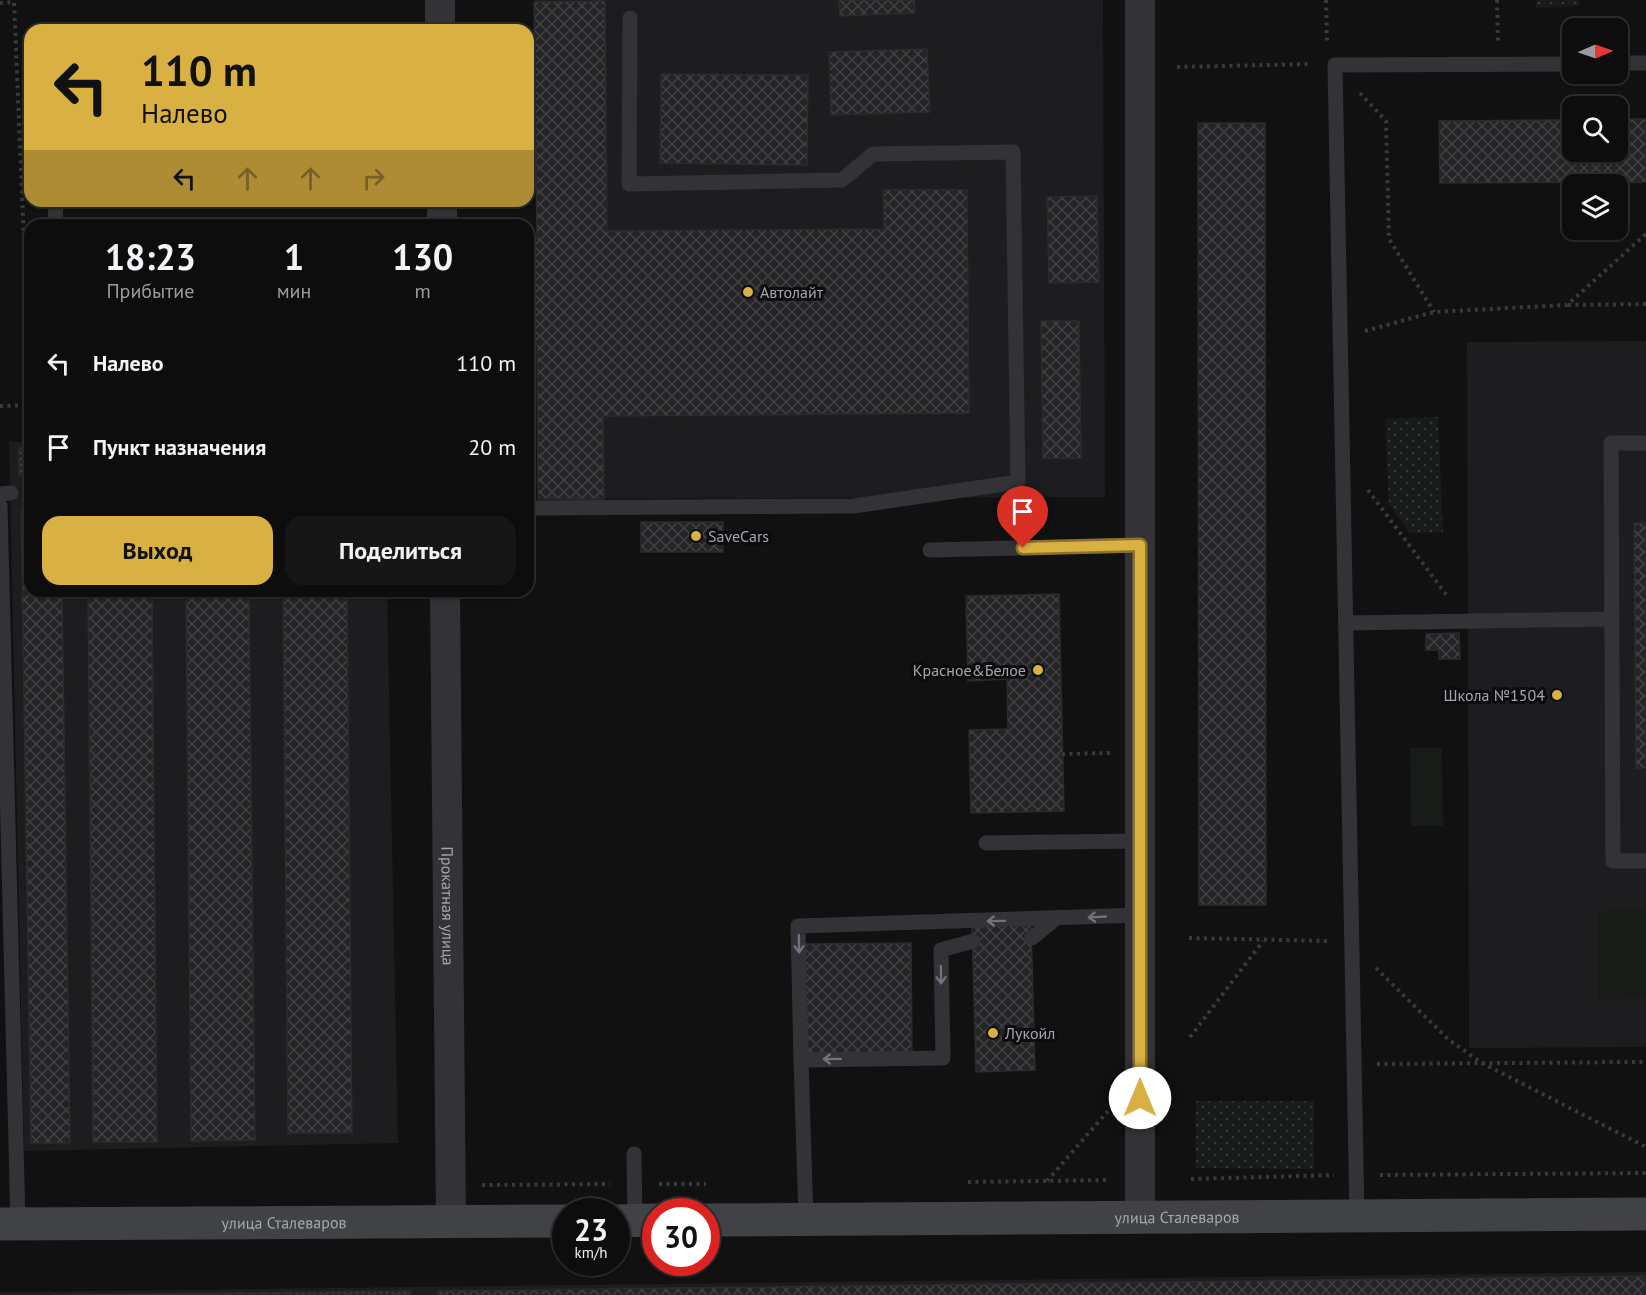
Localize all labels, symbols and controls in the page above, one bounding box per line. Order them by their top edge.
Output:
north arrow [1562,18,1628,84]
map controls [1562,18,1628,240]
text: 110 m [141,43,257,98]
icon: left [42,48,120,126]
text: Налево [141,96,228,130]
button: search [1562,96,1628,162]
icon: left [168,162,201,195]
icon: ahead [231,162,264,195]
icon: ahead [294,162,327,195]
icon: right [357,162,390,195]
button: layers [1562,174,1628,240]
text: 18:23 [105,233,196,280]
text: 1 [284,233,304,280]
text: 130 [392,233,453,280]
text: Прибытие [106,278,194,304]
text: мин [277,278,311,304]
text: m [415,278,431,304]
place label: Автолайт [760,282,824,302]
marker: Автолайт [741,285,755,299]
icon: left [42,347,75,380]
text: Налево [93,349,164,377]
text: 110 m [456,349,516,377]
icon: arrive [42,431,75,464]
text: Пункт назначения [93,433,266,461]
text: 20 m [468,433,516,461]
pin [997,486,1048,548]
icon: arrive [1006,495,1039,528]
button: Выход [42,516,273,585]
button: Поделиться [285,516,516,585]
place label: SaveCars [708,526,769,546]
marker: SaveCars [689,529,703,543]
place label: Красное&Белое [913,660,1026,680]
marker: Красное&Белое [1031,663,1045,677]
place label: Школа №1504 [1444,685,1545,705]
marker: Школа №1504 [1550,688,1564,702]
street label: Прокатная улица [437,846,459,966]
one-way arrow [1088,912,1108,923]
one-way arrow [987,915,1007,927]
one-way arrow [793,933,804,953]
one-way arrow [936,964,947,984]
place label: Лукойл [1004,1023,1055,1043]
marker: Лукойл [986,1026,1000,1040]
one-way arrow [822,1053,842,1065]
position arrow [1108,1066,1172,1130]
speed limit sign: 30 [642,1198,720,1276]
street label: улица Сталеваров [1114,1207,1239,1227]
text: 23 [574,1210,608,1249]
street label: улица Сталеваров [222,1212,346,1233]
text: km/h [575,1243,607,1262]

